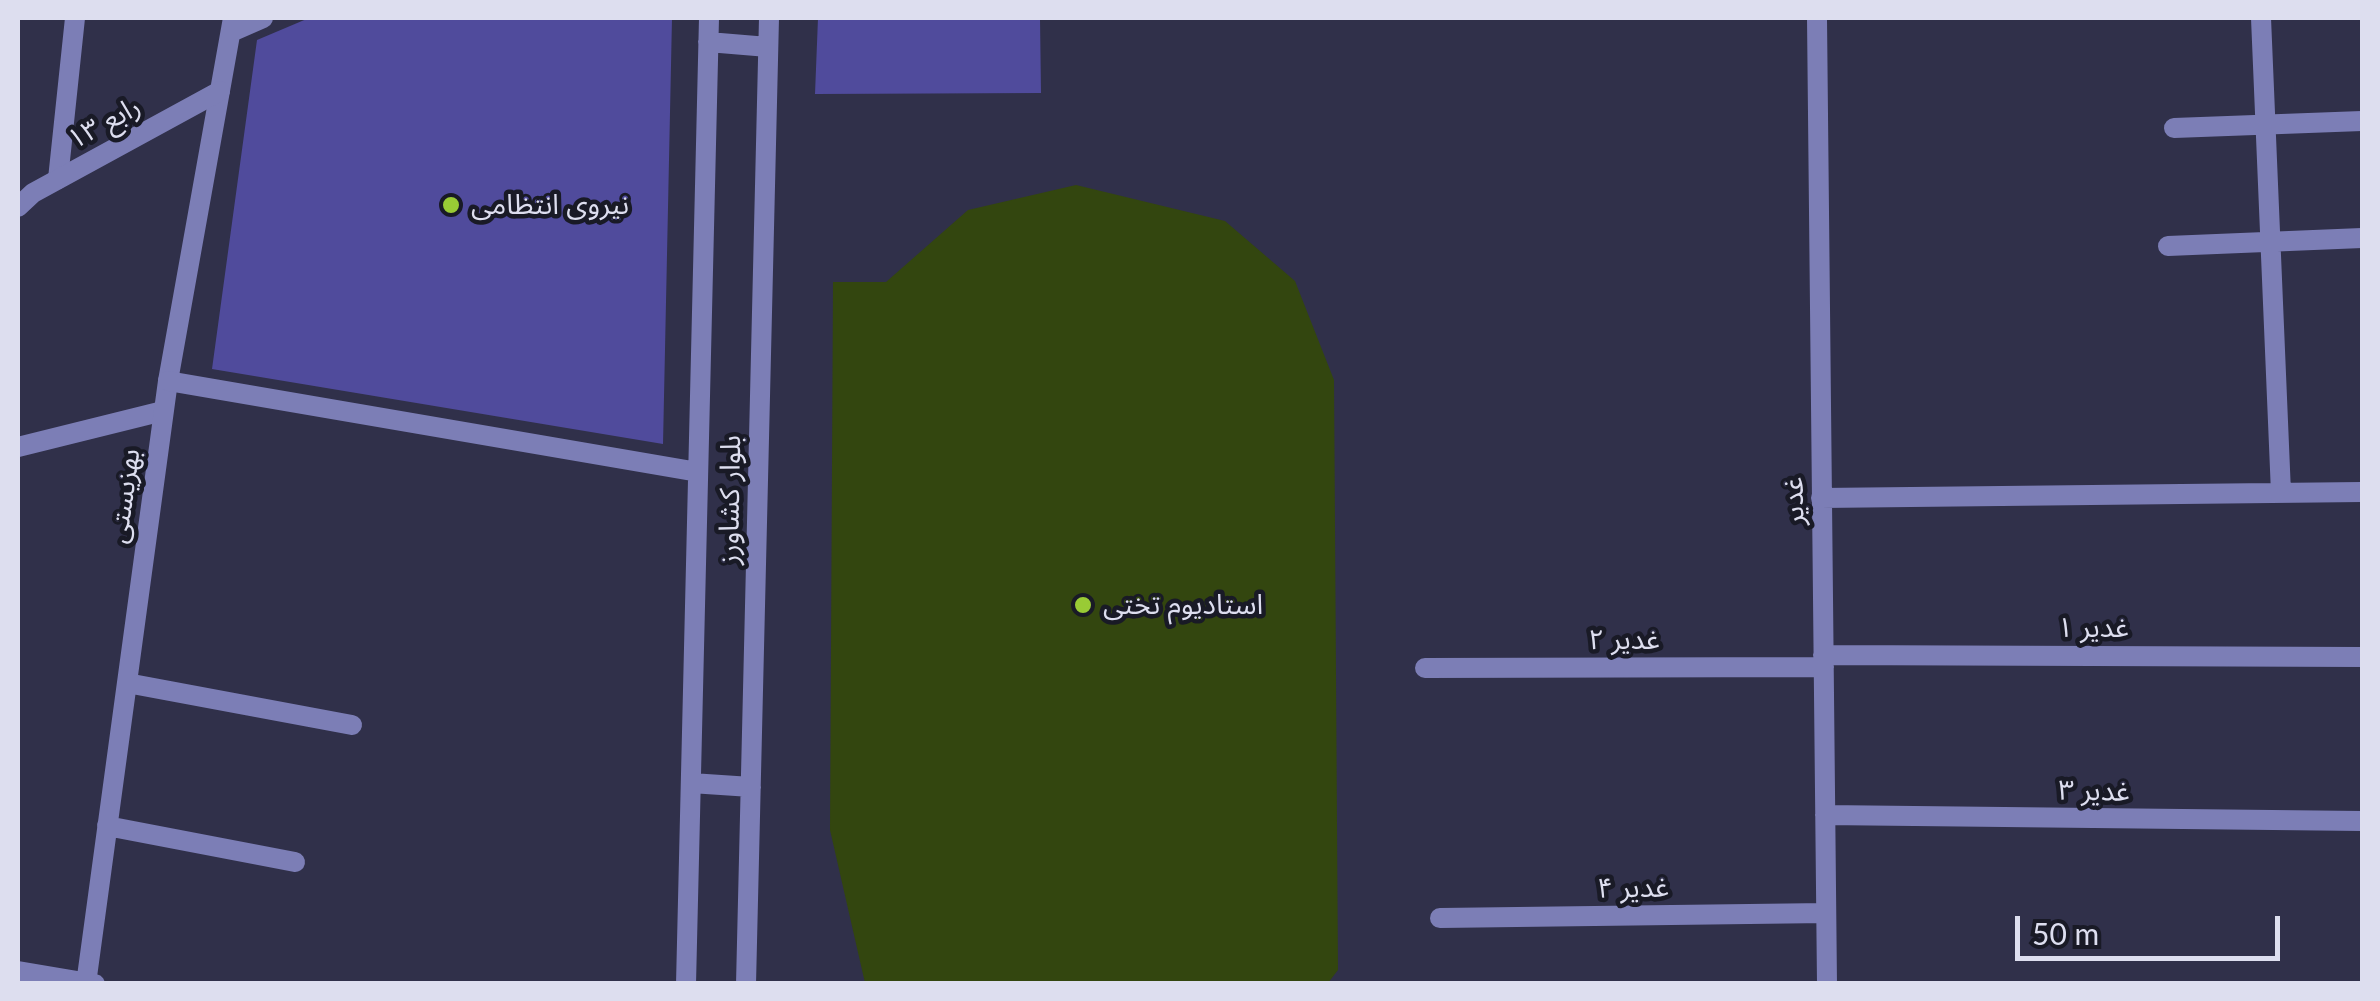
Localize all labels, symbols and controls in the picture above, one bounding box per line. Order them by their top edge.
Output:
street label: رابع ۱۳ [62,89,146,157]
place label: نیروی انتظامی [471,188,629,222]
marker: نیروی انتظامی [440,194,462,216]
street label: بلوار کشاورز [712,435,748,565]
street label: بهزیستی [101,447,147,545]
street label: غدیر [1777,476,1811,526]
place label: استادیوم تختی [1103,588,1263,622]
marker: استادیوم تختی [1072,594,1094,616]
street label: غدیر ۱ [2057,611,2129,645]
street label: غدیر ۲ [1588,623,1660,657]
street label: غدیر ۳ [2058,774,2130,808]
street label: غدیر ۴ [1597,871,1669,905]
scale bar [2020,896,2285,958]
text: 50 m [2032,915,2099,951]

